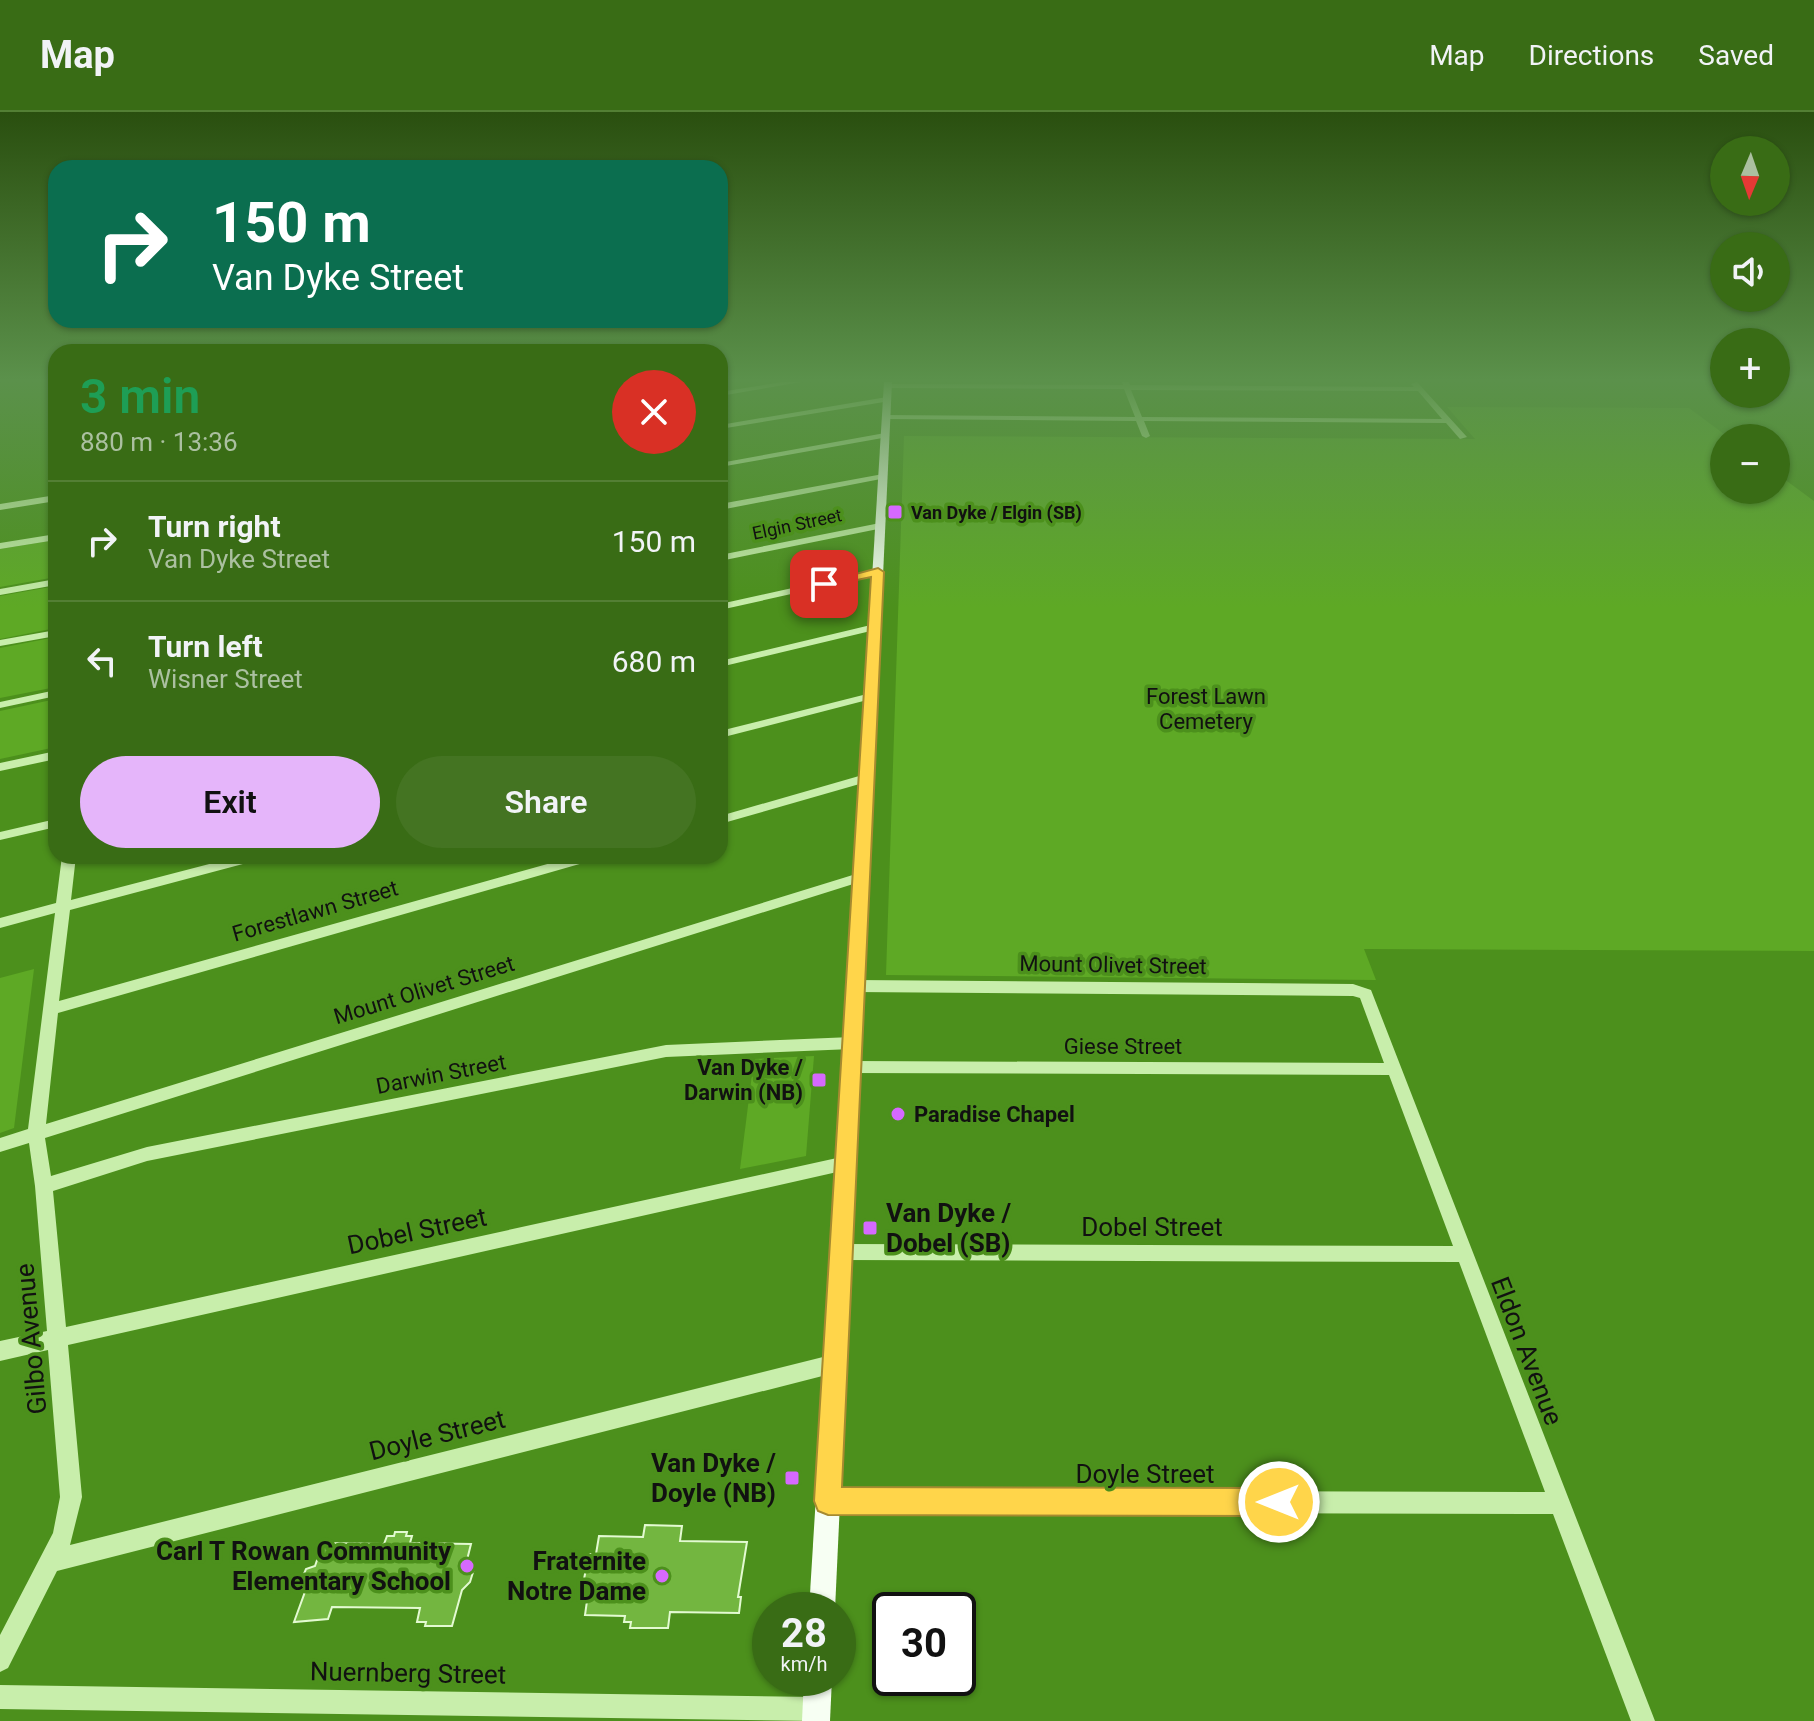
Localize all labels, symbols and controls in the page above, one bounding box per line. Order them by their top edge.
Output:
text: Map [40,33,115,77]
text: Map [1429,39,1485,72]
text: Directions [1529,39,1654,72]
text: Saved [1698,39,1774,72]
north arrow [1710,136,1790,216]
map controls [1710,136,1790,504]
text: 150 m [212,190,371,256]
icon: right [80,192,184,296]
button: sound [1710,232,1790,312]
text: Van Dyke Street [212,257,464,299]
button: + [1710,328,1790,408]
text: 3 min [80,368,200,425]
button: close [612,370,696,454]
button: − [1710,424,1790,504]
text: 880 m · 13:36 [80,427,238,457]
place label: Van Dyke / Elgin (SB) [911,502,1082,524]
marker: Van Dyke / Elgin (SB) [886,503,904,521]
street label: Elgin Street [750,504,844,544]
text: Turn right [148,509,281,544]
icon: right [80,519,124,563]
text: 150 m [612,524,696,559]
text: Van Dyke Street [148,544,330,574]
pin [790,550,858,618]
icon: arrive [802,562,846,606]
text: Turn left [148,629,263,664]
icon: left [80,639,124,683]
text: 680 m [612,644,696,679]
text: Wisner Street [148,664,303,694]
park label: Forest Lawn Cemetery [1146,684,1266,734]
button: Exit [80,756,380,848]
button: Share [396,756,696,848]
street label: Forestlawn Street [229,875,401,947]
street label: Mount Olivet Street [331,951,517,1029]
street label: Mount Olivet Street [1019,951,1207,979]
street label: Giese Street [1064,1034,1182,1059]
street label: Darwin Street [374,1049,508,1099]
place label: Van Dyke / Darwin (NB) [684,1055,803,1105]
marker: Van Dyke / Darwin (NB) [810,1071,828,1089]
place label: Paradise Chapel [914,1102,1075,1127]
marker: Paradise Chapel [889,1105,907,1123]
place label: Van Dyke / Dobel (SB) [886,1198,1011,1258]
street label: Dobel Street [345,1202,489,1260]
street label: Dobel Street [1081,1212,1223,1242]
marker: Van Dyke / Dobel (SB) [861,1219,879,1237]
street label: Gilbo Avenue [9,1262,53,1416]
street label: Eldon Avenue [1485,1273,1569,1429]
street label: Doyle Street [366,1404,508,1466]
place label: Van Dyke / Doyle (NB) [651,1448,776,1508]
street label: Doyle Street [1075,1459,1215,1489]
position arrow [1237,1460,1321,1544]
marker: Van Dyke / Doyle (NB) [783,1469,801,1487]
place label: Carl T Rowan Community Elementary School [156,1536,452,1596]
place label: Fraternite Notre Dame [507,1546,646,1606]
marker: Carl T Rowan Community Elementary School [458,1557,476,1575]
marker: Fraternite Notre Dame [653,1567,671,1585]
speed limit sign: 30 [872,1592,976,1696]
text: 28 [781,1610,827,1657]
text: km/h [781,1652,827,1676]
street label: Nuernberg Street [310,1656,506,1690]

